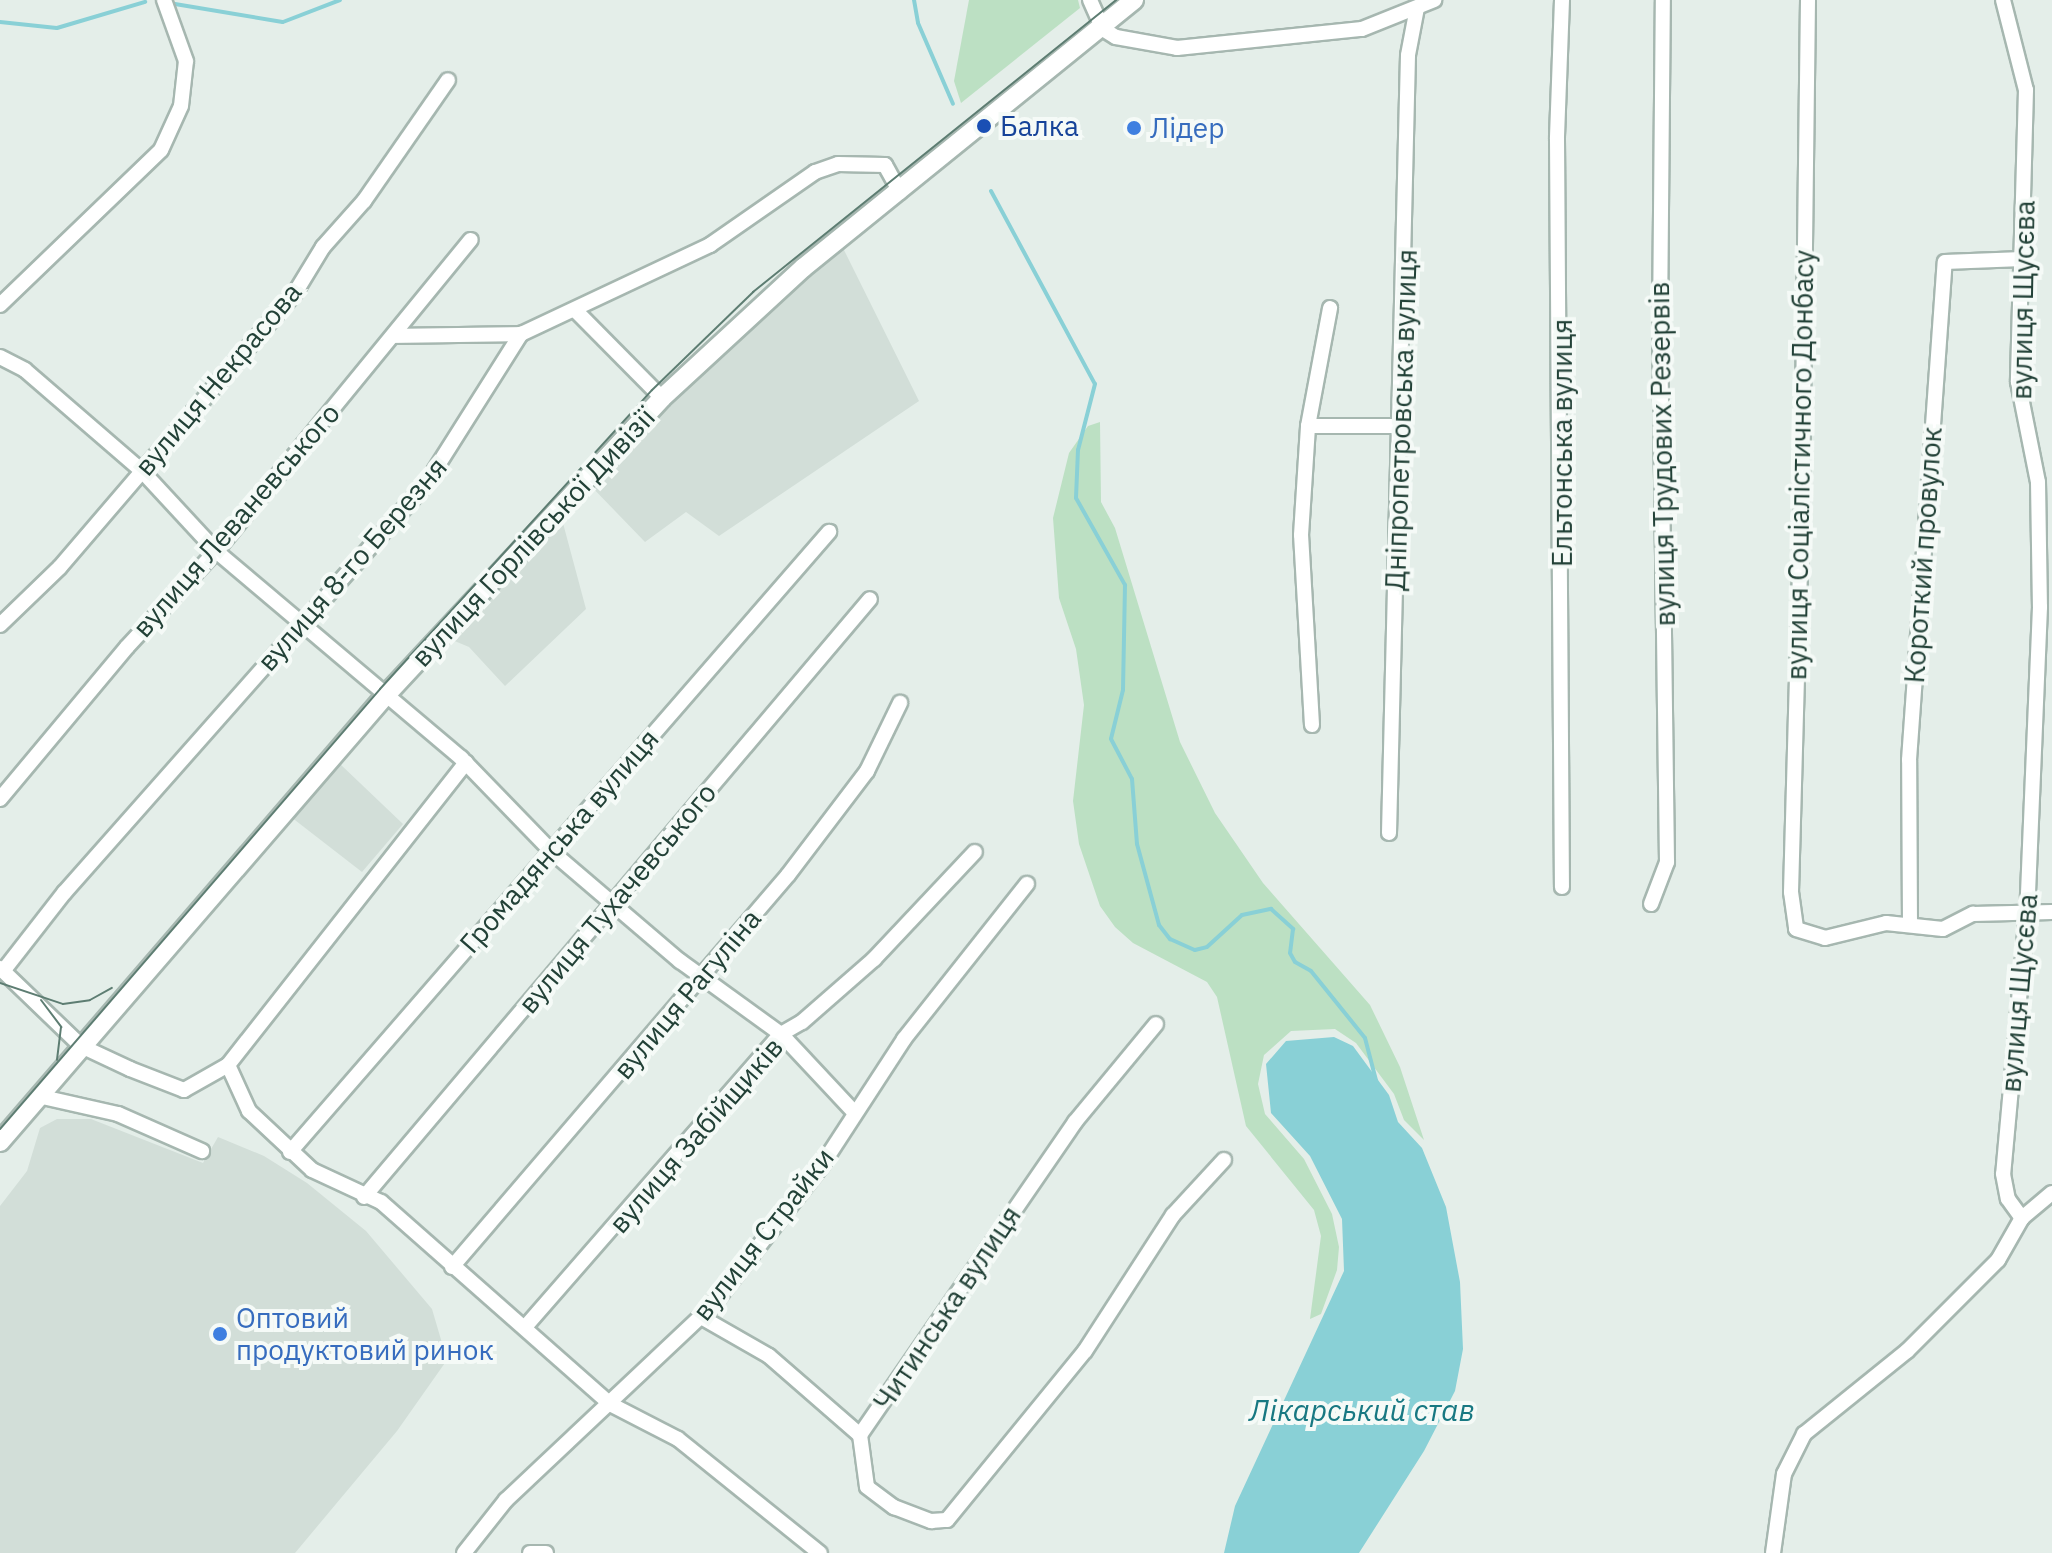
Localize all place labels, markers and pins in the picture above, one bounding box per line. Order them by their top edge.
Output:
place label: Балка [1000,109,1079,143]
place label: Лідер [1150,111,1224,145]
marker: Балка [975,117,993,135]
marker: Лідер [1125,119,1143,137]
place label: Оптовий продуктовий ринок [236,1301,494,1367]
marker: Оптовий продуктовий ринок [211,1325,229,1343]

